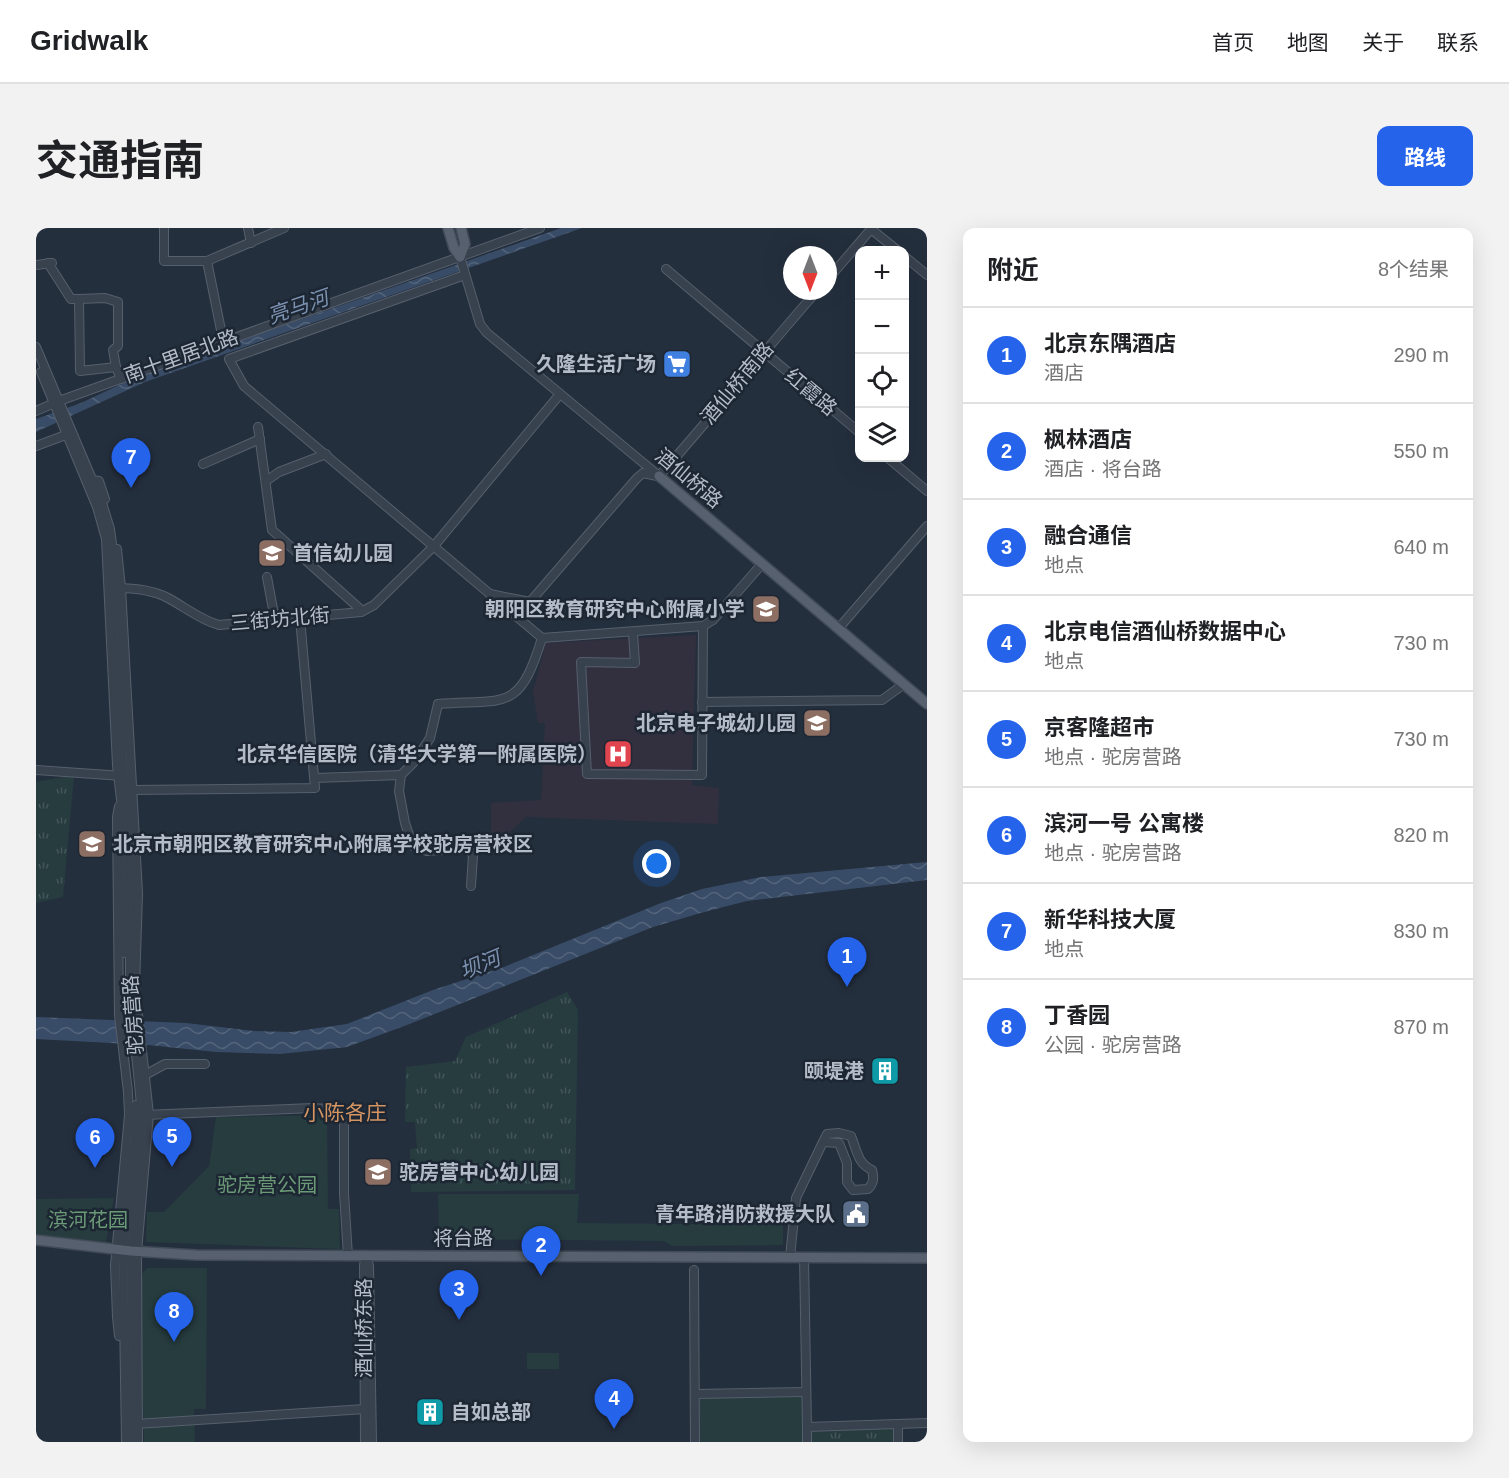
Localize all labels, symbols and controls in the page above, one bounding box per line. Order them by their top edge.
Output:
text: Gridwalk [30,25,148,56]
text: 首页 [1212,31,1254,54]
text: 地图 [1287,31,1329,54]
text: 关于 [1362,31,1404,54]
text: 联系 [1437,31,1479,54]
button: 路线 [1377,126,1473,186]
text: 交通指南 [36,137,204,184]
north arrow [783,246,837,300]
map controls [855,246,909,462]
button: + [855,246,909,300]
text: 附近 [987,255,1039,285]
text: 8个结果 [1378,258,1449,280]
water label: 亮马河 [264,284,335,328]
button: − [855,300,909,354]
street label: 南十里居北路 [121,325,241,387]
text: 北京东隅酒店 [1044,331,1176,356]
street label: 酒仙桥南路 [696,338,778,428]
text: 1 [1001,344,1012,366]
text: 290 m [1393,344,1449,366]
supermarket icon: 久隆生活广场 [661,348,693,380]
place label: 久隆生活广场 [536,353,656,375]
button: locate [855,354,909,408]
text: 酒店 [1044,362,1084,384]
street label: 红霞路 [781,364,841,420]
button: layers [855,408,909,462]
text: 枫林酒店 [1044,427,1132,452]
pin: 7 [112,438,151,488]
text: 2 [1001,440,1012,462]
text: 550 m [1393,440,1449,462]
street label: 酒仙桥路 [651,444,727,512]
text: 酒店 · 将台路 [1044,458,1162,480]
text: 融合通信 [1044,523,1132,548]
text: 3 [1001,536,1012,558]
text: 640 m [1393,536,1449,558]
school or university icon: 首信幼儿园 [256,537,288,569]
place label: 首信幼儿园 [293,542,393,564]
text: 地点 [1044,554,1084,576]
school or university icon: 朝阳区教育研究中心附属小学 [750,593,782,625]
place label: 朝阳区教育研究中心附属小学 [485,598,745,620]
street label: 三街坊北街 [229,604,331,634]
text: 北京电信酒仙桥数据中心 [1044,619,1286,644]
text: 4 [1001,632,1012,654]
text: 730 m [1393,632,1449,654]
text: 地点 [1044,650,1084,672]
school or university icon: 北京电子城幼儿园 [801,707,833,739]
place label: 北京电子城幼儿园 [636,712,796,734]
text: 京客隆超市 [1044,715,1154,740]
text: 5 [1001,728,1012,750]
text: 730 m [1393,728,1449,750]
hospital icon: 北京华信医院（清华大学第一附属医院） [602,738,634,770]
place label: 北京华信医院（清华大学第一附属医院） [237,743,597,765]
text: 地点 · 驼房营路 [1044,746,1182,768]
text: 滨河一号 公寓楼 [1044,811,1204,836]
text: 6 [1001,824,1012,846]
text: 820 m [1393,824,1449,846]
school or university icon: 北京市朝阳区教育研究中心附属学校驼房营校区 [76,828,108,860]
place label: 北京市朝阳区教育研究中心附属学校驼房营校区 [113,833,533,855]
text: 地点 · 驼房营路 [1044,842,1182,864]
your location [642,849,671,878]
text: 新华科技大厦 [1044,907,1176,932]
text: 7 [1001,920,1012,942]
text: 830 m [1393,920,1449,942]
pin: 1 [828,938,866,987]
text: 地点 [1044,938,1084,960]
water label: 坝河 [456,945,507,983]
street label: 驼房营路 [119,974,147,1056]
text: 丁香园 [1044,1003,1110,1028]
text: 8 [1001,1016,1012,1038]
text: 870 m [1393,1016,1449,1038]
text: 公园 · 驼房营路 [1044,1034,1182,1056]
building icon: 颐堤港 [869,1055,901,1087]
place label: 颐堤港 [804,1060,864,1082]
district label: 小陈各庄 [303,1101,387,1124]
pin: 6 [76,1118,114,1168]
pin: 5 [152,1118,192,1167]
school or university icon: 驼房营中心幼儿园 [362,1156,394,1188]
place label: 驼房营中心幼儿园 [399,1161,559,1183]
park label: 驼房营公园 [217,1174,317,1196]
public building icon: 青年路消防救援大队 [840,1198,872,1230]
place label: 青年路消防救援大队 [655,1203,835,1225]
park label: 滨河花园 [48,1209,128,1231]
pin: 2 [522,1226,560,1276]
street label: 将台路 [433,1227,493,1249]
pin: 3 [440,1270,478,1320]
street label: 酒仙桥东路 [353,1278,375,1378]
pin: 8 [154,1292,194,1342]
pin: 4 [594,1380,634,1429]
building icon: 自如总部 [414,1396,446,1428]
place label: 自如总部 [451,1401,531,1423]

